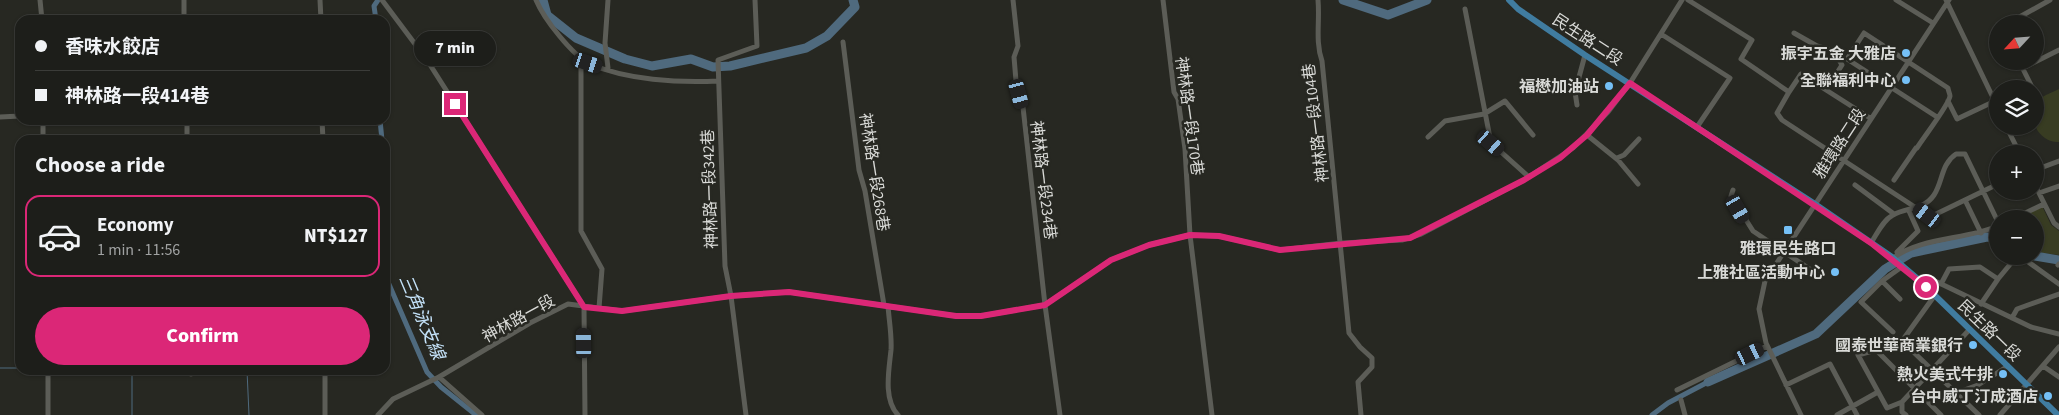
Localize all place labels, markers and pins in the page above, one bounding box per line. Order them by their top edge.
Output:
place label: 振宇五金 大雅店 [1781,43,1896,65]
marker: 振宇五金 大雅店 [1900,47,1912,59]
place label: 全聯福利中心 [1800,70,1896,92]
marker: 全聯福利中心 [1900,74,1912,86]
place label: 福懋加油站 [1519,76,1599,98]
marker: 福懋加油站 [1603,80,1615,92]
marker: 雅環民生路口 [1782,224,1794,236]
place label: 雅環民生路口 [1740,238,1836,260]
place label: 上雅社區活動中心 [1697,262,1825,284]
marker: 上雅社區活動中心 [1829,266,1841,278]
place label: 國泰世華商業銀行 [1835,335,1963,357]
marker: 國泰世華商業銀行 [1967,339,1979,351]
place label: 熱火美式牛排 [1897,364,1993,386]
marker: 熱火美式牛排 [1997,368,2009,380]
place label: 台中威丁汀成酒店 [1910,386,2038,408]
marker: 台中威丁汀成酒店 [2042,390,2054,402]

